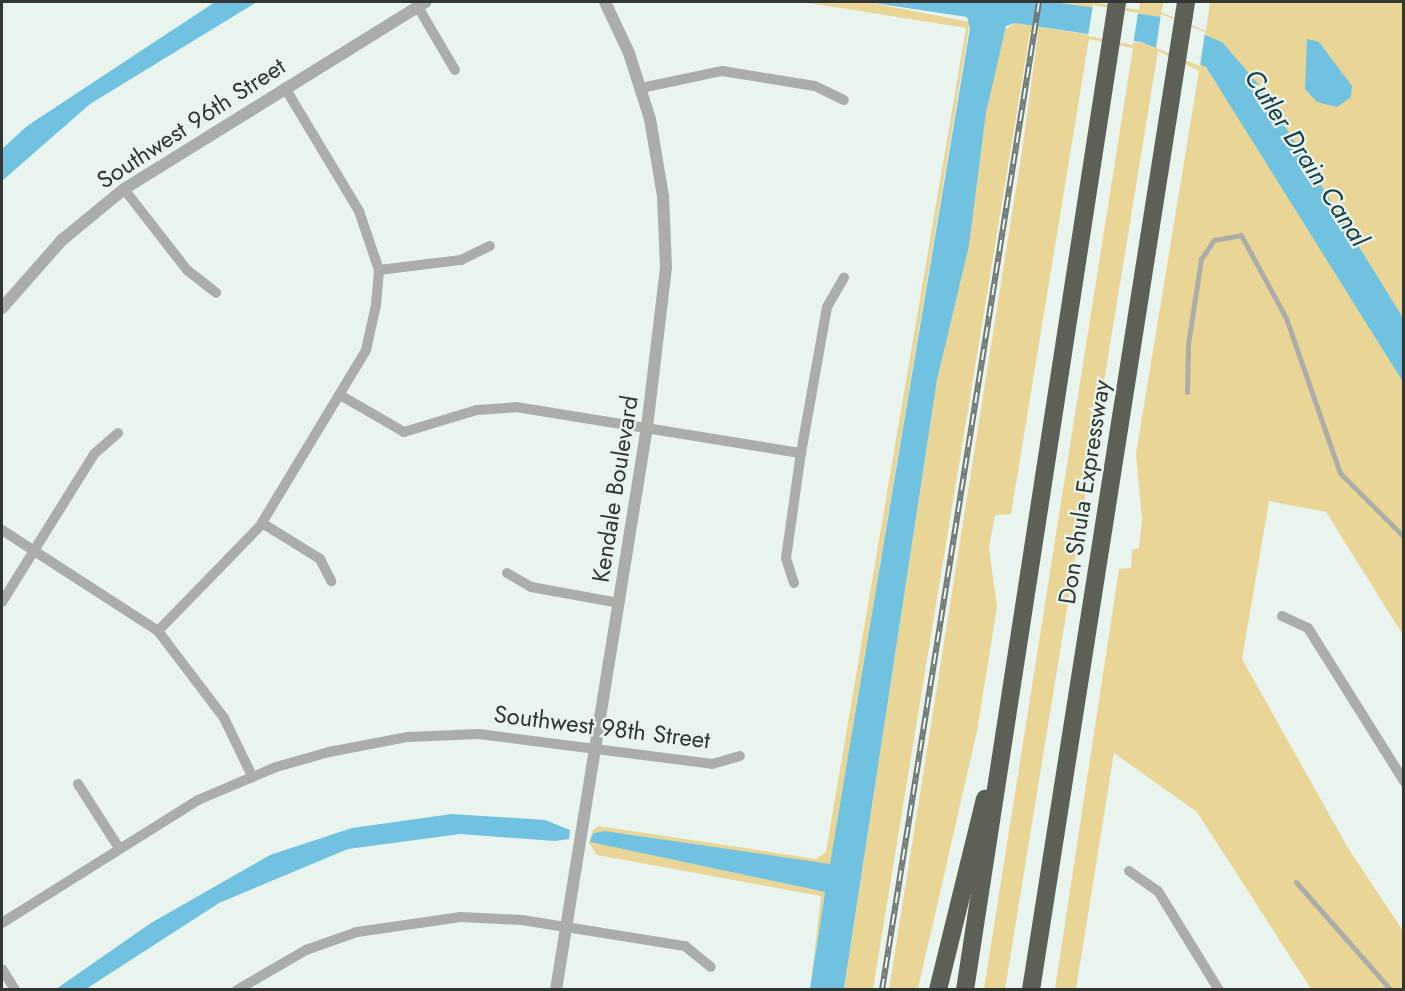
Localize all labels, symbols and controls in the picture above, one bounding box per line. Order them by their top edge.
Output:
street label: Southwest 96th Street [92,51,290,195]
water label: Cutler Drain Canal [1237,64,1375,252]
street label: Don Shula Expressway [1052,378,1116,606]
street label: Kendale Boulevard [586,394,644,584]
street label: Southwest 98th Street [492,699,712,755]

